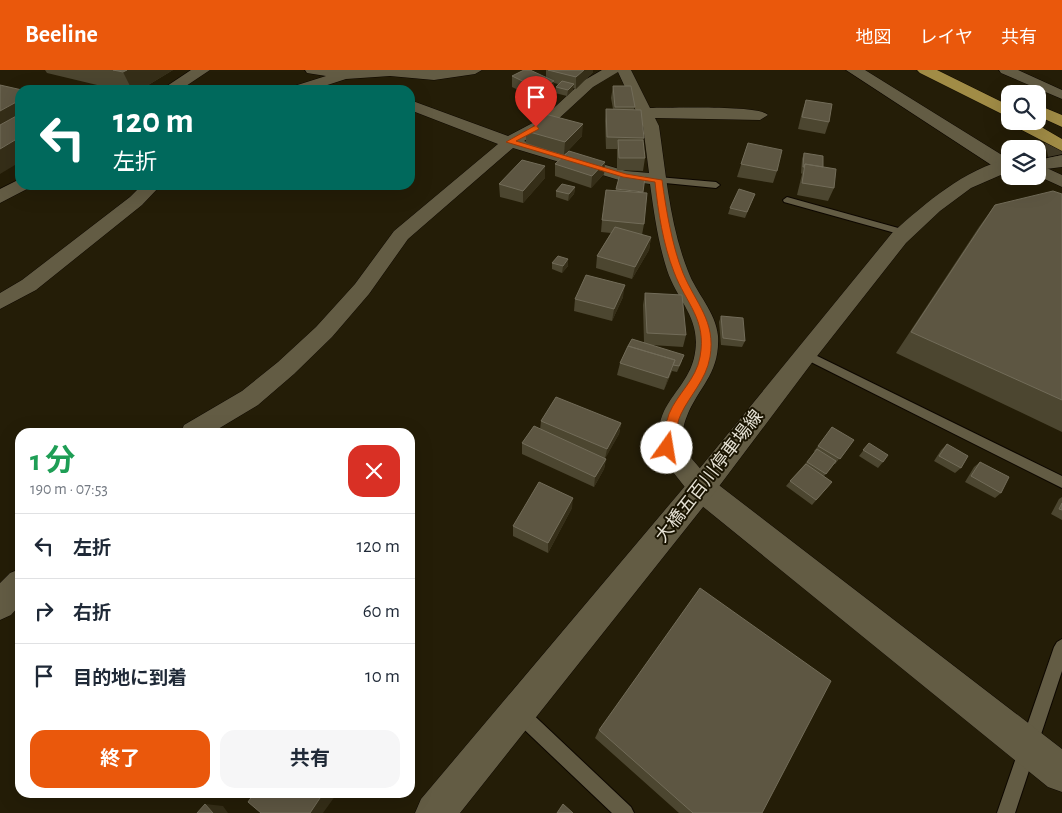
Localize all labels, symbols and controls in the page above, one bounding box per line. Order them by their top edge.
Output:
text: Beeline [25,23,98,47]
text: 地図 [856,29,892,47]
text: レイヤ [920,29,973,47]
text: 共有 [1001,29,1037,47]
pin [515,76,557,127]
icon: arrive [522,83,550,111]
map controls [1001,85,1046,185]
button: search [1001,85,1046,130]
text: 120 m [113,104,194,139]
icon: left [30,105,95,170]
button: layers [1001,140,1046,185]
text: 左折 [113,151,157,173]
street label: 大橋五百川停車場線 [651,406,767,546]
position arrow [640,421,692,473]
button: close [348,445,400,497]
text: 1 分 [30,446,75,476]
text: 190 m · 07:53 [30,481,108,497]
icon: left [30,532,58,560]
text: 120 m [356,537,400,556]
text: 左折 [73,539,111,558]
icon: right [30,597,58,625]
text: 60 m [363,602,400,621]
text: 右折 [73,604,111,623]
icon: arrive [30,662,58,690]
text: 10 m [365,667,400,686]
text: 目的地に到着 [73,669,187,688]
button: 終了 [30,730,210,788]
button: 共有 [220,730,400,788]

